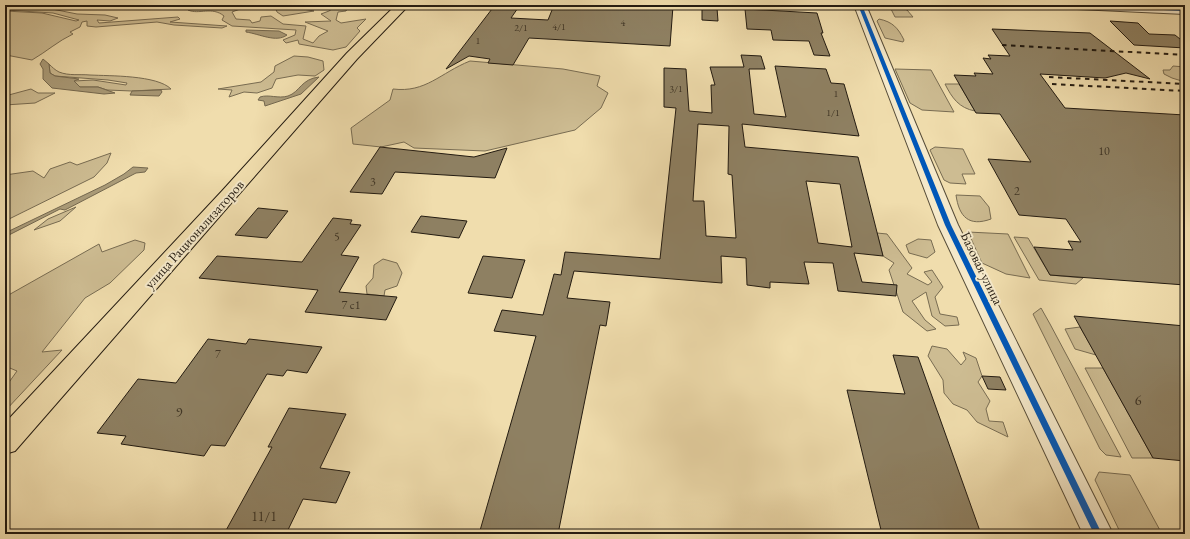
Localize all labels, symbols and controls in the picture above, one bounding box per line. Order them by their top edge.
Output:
house number: 4 [621,16,626,29]
house number: 4/1 [552,20,566,33]
house number: 2/1 [514,21,528,34]
house number: 1 [476,34,481,47]
house number: 3/1 [669,82,683,95]
house number: 1 [834,87,839,100]
house number: 1/1 [826,106,840,119]
house number: 10 [1098,143,1110,159]
house number: 3 [370,174,376,190]
street label: улица Рационализаторов [140,176,248,292]
house number: 2 [1014,183,1020,199]
house number: 5 [334,228,340,244]
street label: Базовая улица [957,228,1008,308]
house number: 7 с1 [342,297,361,313]
house number: 7 [215,346,221,362]
house number: 6 [1135,391,1142,409]
house number: 9 [176,403,183,421]
house number: 11/1 [251,507,277,525]

